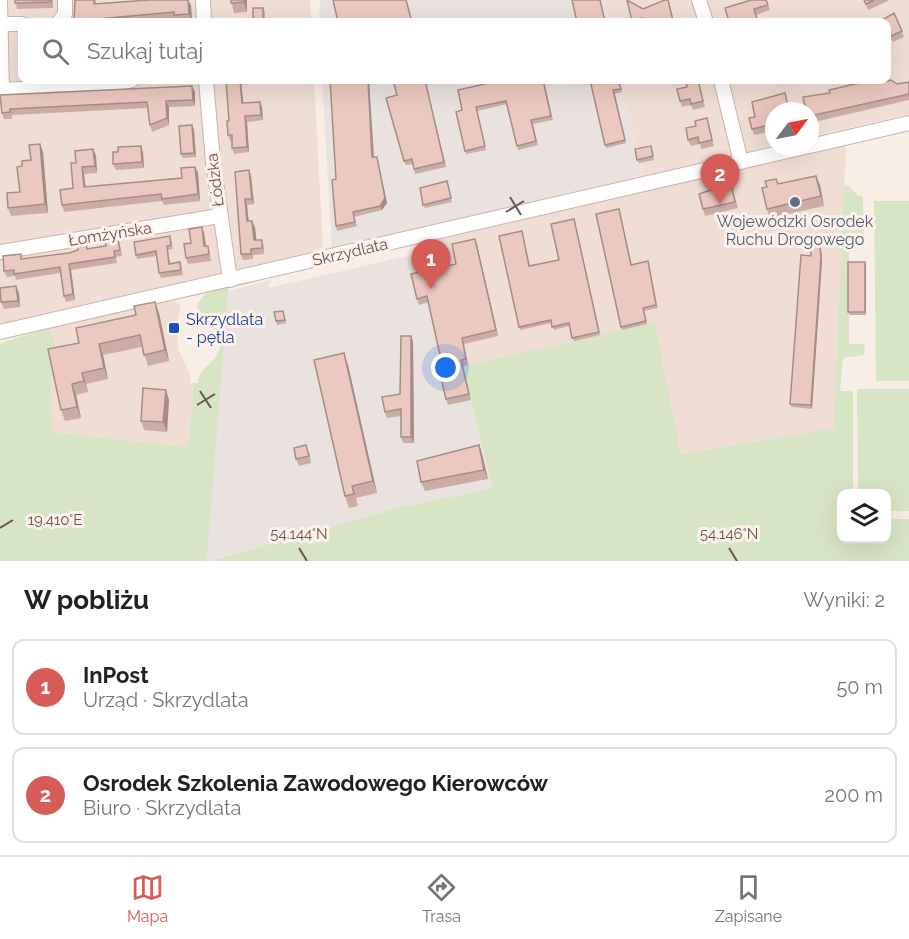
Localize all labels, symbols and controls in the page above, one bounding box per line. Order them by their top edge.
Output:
search box [18,18,891,84]
icon: search [39,35,72,68]
text: Szukaj tutaj [87,38,203,64]
north arrow [765,102,819,156]
street label: Łódzka [202,152,228,208]
pin: 2 [700,154,740,204]
marker: Wojewódzki Osrodek Ruchu Drogowego [788,195,802,209]
place label: Wojewódzki Osrodek Ruchu Drogowego [717,212,874,249]
street label: Łomżyńska [67,218,153,250]
street label: Skrzydlata [310,234,390,270]
pin: 1 [412,240,450,289]
place label: Skrzydlata - pętla [186,310,263,347]
marker: Skrzydlata - pętla [167,321,181,335]
your location [431,353,460,382]
map controls [837,489,891,543]
button: layers [837,489,891,543]
text: 19.410°E [28,511,82,529]
text: 54.144°N [270,525,328,543]
text: 54.146°N [700,525,758,543]
text: W pobliżu [24,585,149,615]
text: Wyniki: 2 [803,588,885,612]
text: InPost [83,662,149,688]
text: 1 [41,675,50,699]
text: 50 m [836,675,883,699]
text: Urząd · Skrzydlata [83,688,249,712]
text: Osrodek Szkolenia Zawodowego Kierowców [83,770,548,796]
text: 2 [40,783,51,807]
text: 200 m [825,783,883,807]
text: Biuro · Skrzydlata [83,796,242,820]
tab: Mapa [127,871,168,926]
tab: Trasa [422,871,461,926]
tab: Zapisane [715,871,782,926]

